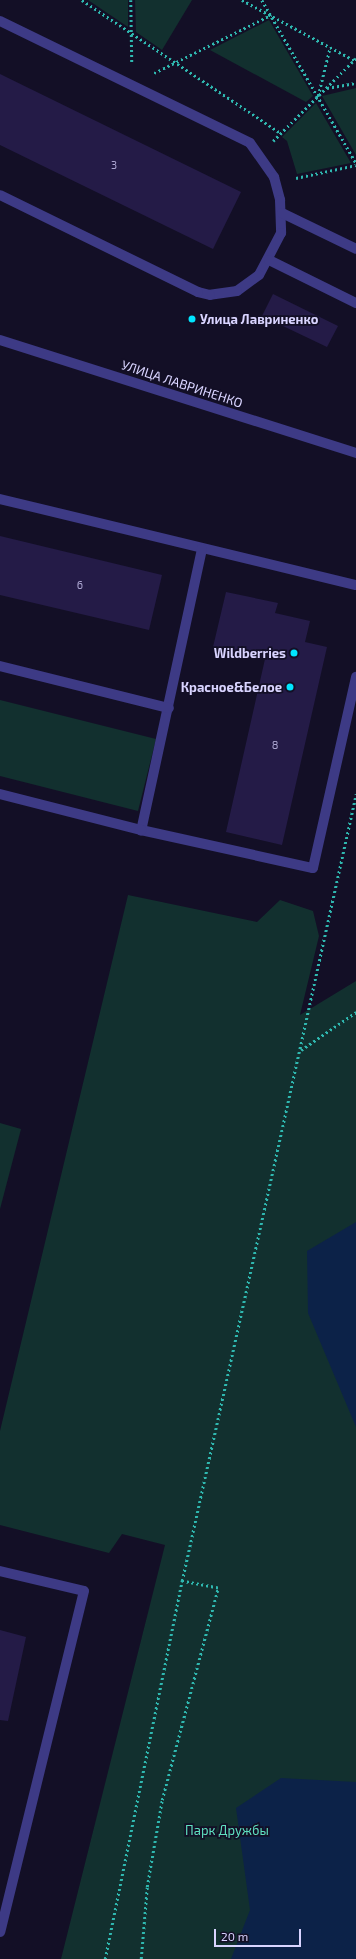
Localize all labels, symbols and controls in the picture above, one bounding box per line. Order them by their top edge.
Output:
house number: 3 [111,158,117,172]
place label: Улица Лавриненко [200,311,318,327]
marker: Улица Лавриненко [187,314,197,324]
street label: УЛИЦА ЛАВРИНЕНКО [119,357,245,411]
house number: 6 [77,578,83,592]
place label: Wildberries [214,645,286,661]
marker: Wildberries [289,648,299,658]
place label: Красное&Белое [181,679,282,695]
marker: Красное&Белое [285,682,295,692]
house number: 8 [272,738,278,752]
park label: Парк Дружбы [185,1822,269,1838]
scale bar [216,1921,303,1947]
text: 20 m [221,1929,248,1943]

